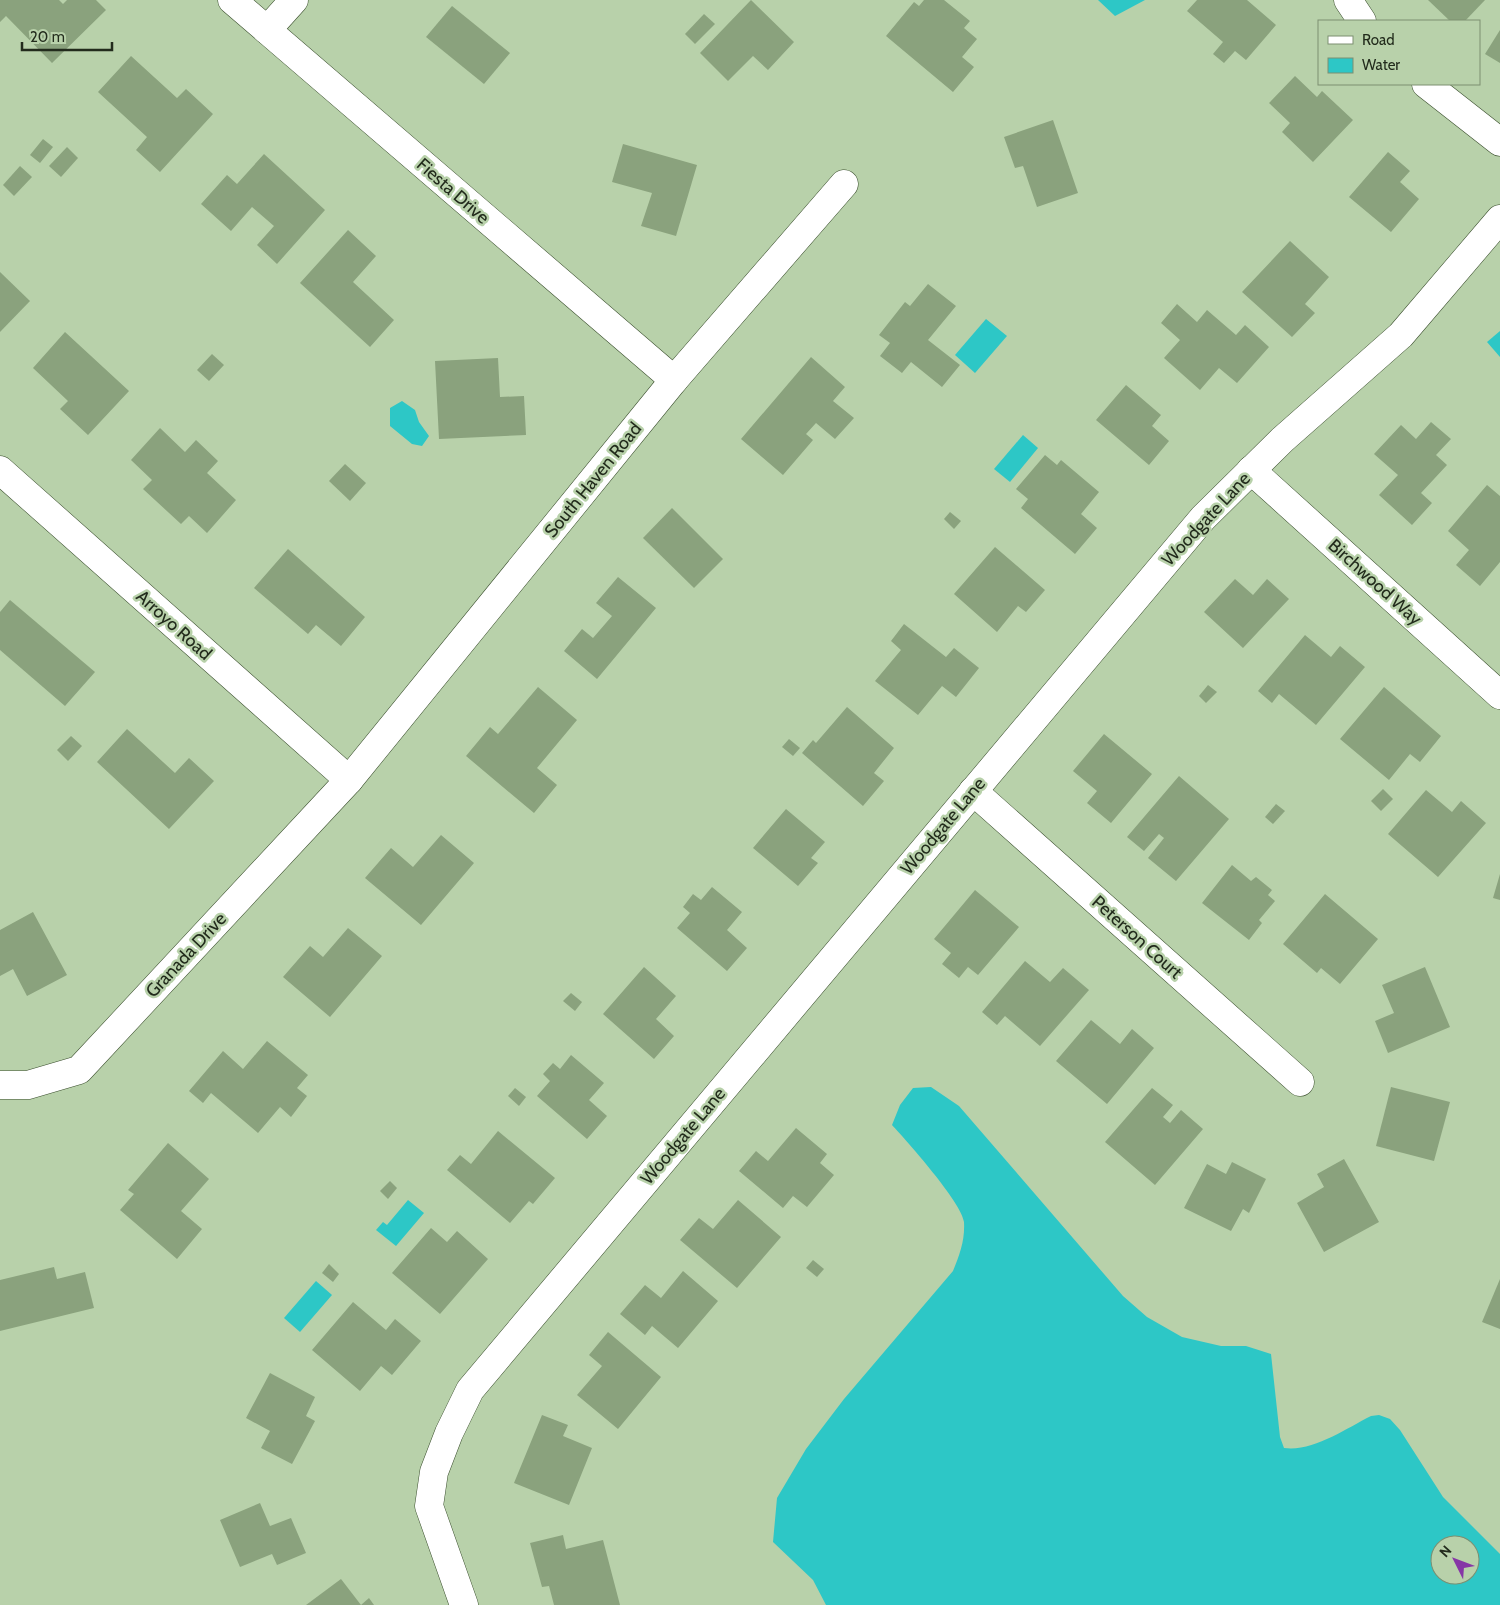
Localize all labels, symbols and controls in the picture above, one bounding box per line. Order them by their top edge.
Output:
scale bar [22,20,112,52]
legend [1318,20,1480,85]
text: 20 m [30,28,65,46]
text: Road [1362,31,1395,49]
text: Water [1362,56,1400,74]
street label: Fiesta Drive [412,154,494,228]
street label: South Haven Road [540,418,646,542]
street label: Woodgate Lane [1157,468,1255,570]
street label: Birchwood Way [1324,534,1426,630]
street label: Arroyo Road [132,585,216,665]
street label: Woodgate Lane [896,773,990,879]
street label: Peterson Court [1087,891,1187,983]
street label: Granada Drive [141,908,231,1002]
street label: Woodgate Lane [636,1083,730,1189]
north arrow [1430,1535,1480,1585]
text: N [1435,1542,1455,1561]

